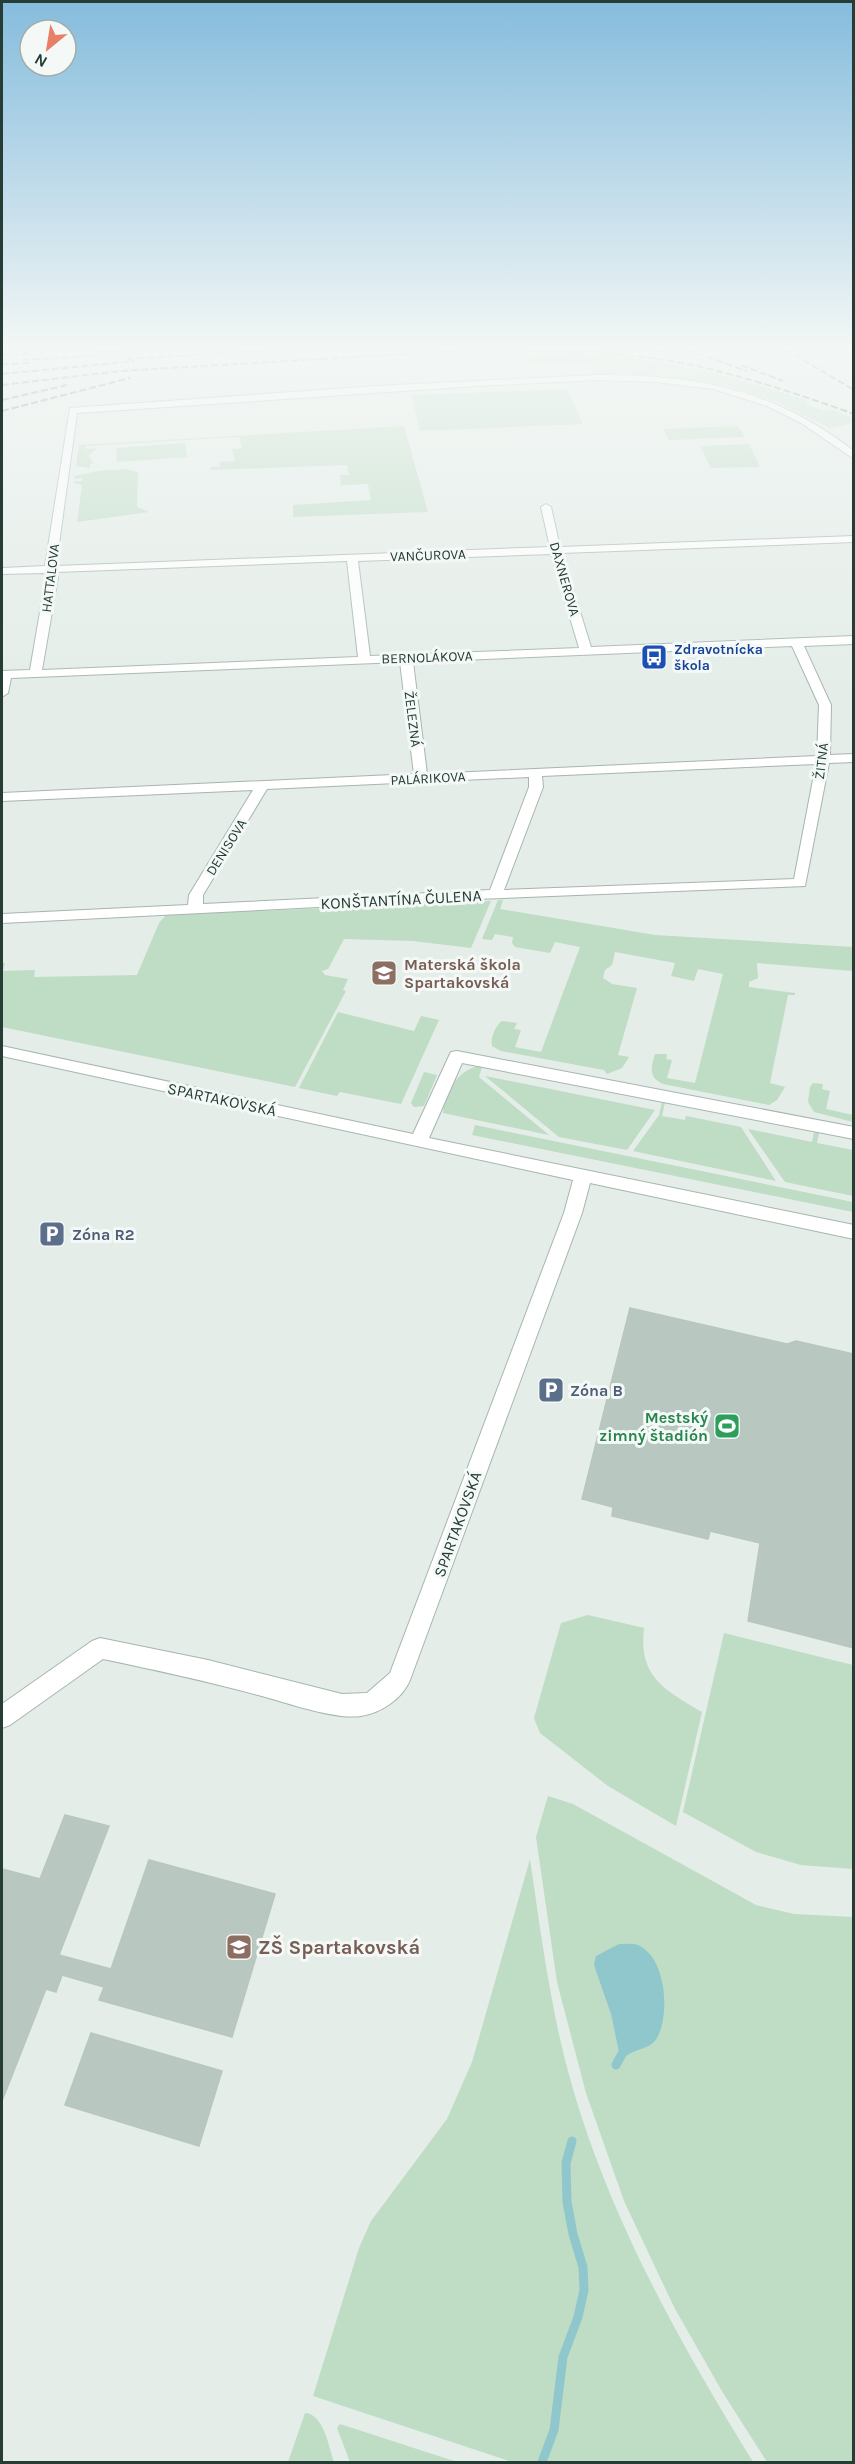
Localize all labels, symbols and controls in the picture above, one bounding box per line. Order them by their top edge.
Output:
north arrow [18,18,78,78]
text: N [31,49,50,72]
street label: DAXNEROVA [546,540,583,618]
street label: HATTALOVA [38,543,63,613]
street label: VANČUROVA [390,546,466,565]
place label: Zdravotnícka škola [674,641,763,674]
bus stop icon: Zdravotnícka škola [639,642,669,672]
street label: BERNOLÁKOVA [381,646,473,668]
street label: ŽELEZNÁ [401,690,425,748]
street label: ŽITNÁ [810,742,832,780]
street label: PALÁRIKOVA [390,767,466,789]
street label: DENISOVA [202,816,250,879]
street label: KONŠTANTÍNA ČULENA [320,886,482,913]
place label: Materská škola Spartakovská [404,955,521,992]
school or university icon: Materská škola Spartakovská [369,958,399,988]
street label: SPARTAKOVSKÁ [166,1079,278,1120]
parking icon: Zóna R2 [37,1219,67,1249]
place label: Zóna R2 [72,1225,134,1244]
parking icon: Zóna B [536,1375,566,1405]
place label: Zóna B [570,1381,623,1400]
place label: Mestský zimný štadión [599,1408,708,1445]
sports icon: Mestský zimný štadión [712,1411,742,1441]
street label: SPARTAKOVSKÁ [430,1469,485,1580]
school or university icon: ZŠ Spartakovská [224,1932,254,1962]
place label: ZŠ Spartakovská [258,1934,420,1959]

